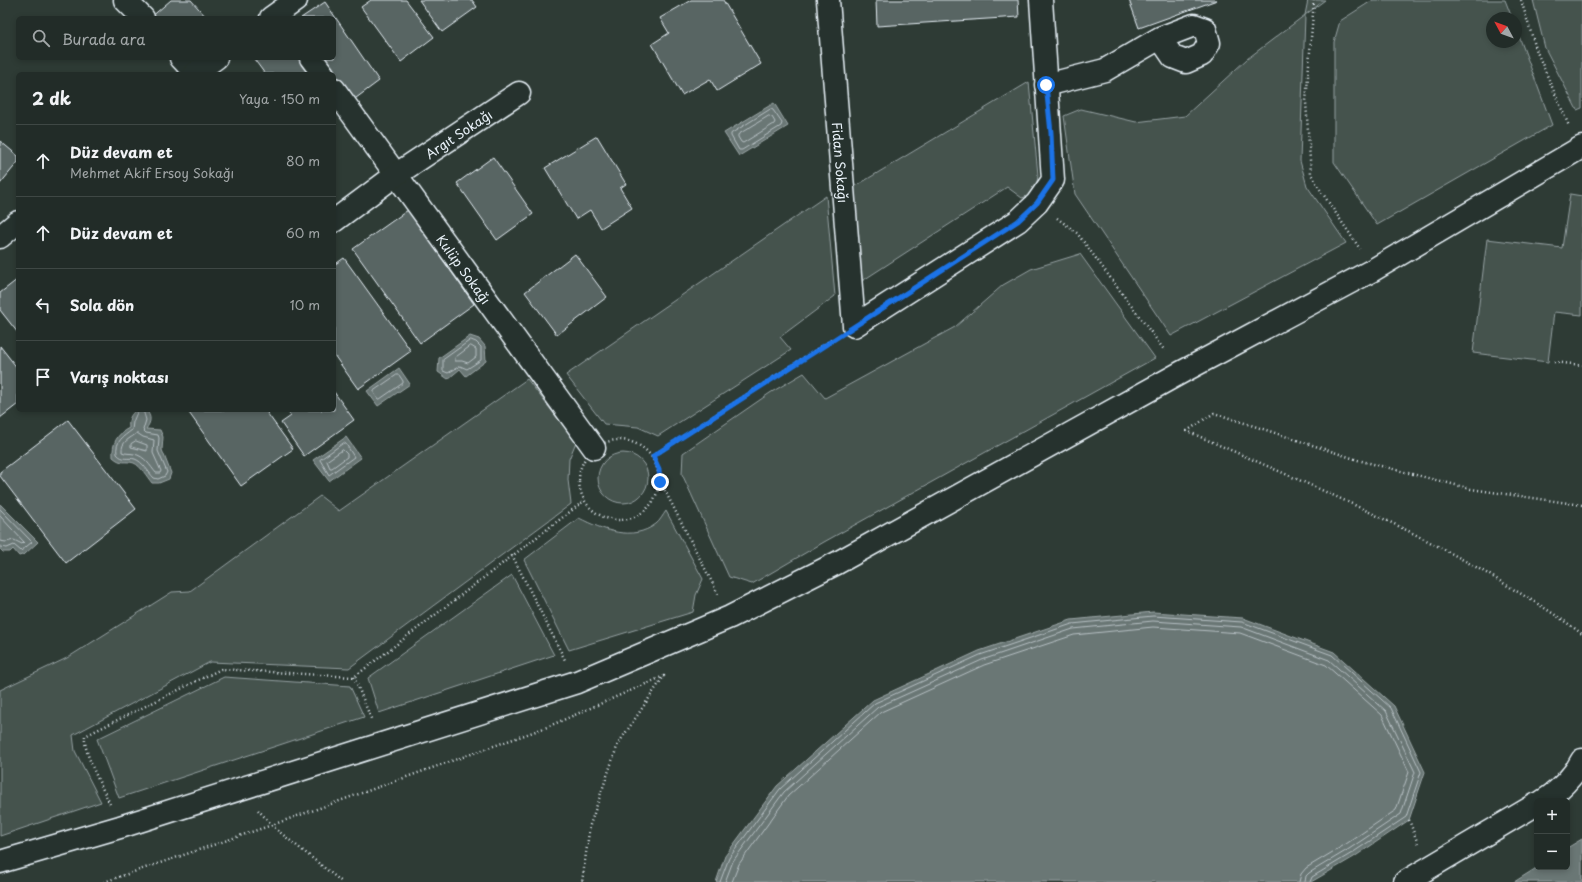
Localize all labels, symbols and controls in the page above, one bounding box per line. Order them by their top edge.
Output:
north arrow [1486,12,1522,48]
search box [16,16,336,60]
icon: search [30,27,52,49]
text: Burada ara [62,27,145,50]
route start [1037,76,1055,94]
text: 2 dk [32,85,71,111]
text: Yaya · 150 m [239,89,320,108]
street label: Argıt Sokağı [421,104,495,163]
street label: Fidan Sokağı [828,121,854,204]
text: Düz devam et [70,140,173,163]
icon: ahead [32,150,54,172]
text: 80 m [286,151,320,170]
text: Mehmet Akif Ersoy Sokağı [70,163,234,182]
text: Düz devam et [70,221,173,244]
icon: ahead [32,222,54,244]
text: 60 m [286,223,320,242]
street label: Kulüp Sokağı [433,230,496,307]
text: Sola dön [70,293,134,316]
icon: left [32,294,54,316]
text: 10 m [290,295,320,314]
text: Varış noktası [70,365,169,388]
icon: arrive [32,366,54,388]
route end [651,473,669,491]
map controls [1534,798,1570,870]
button: + [1534,798,1570,834]
button: − [1534,834,1570,870]

